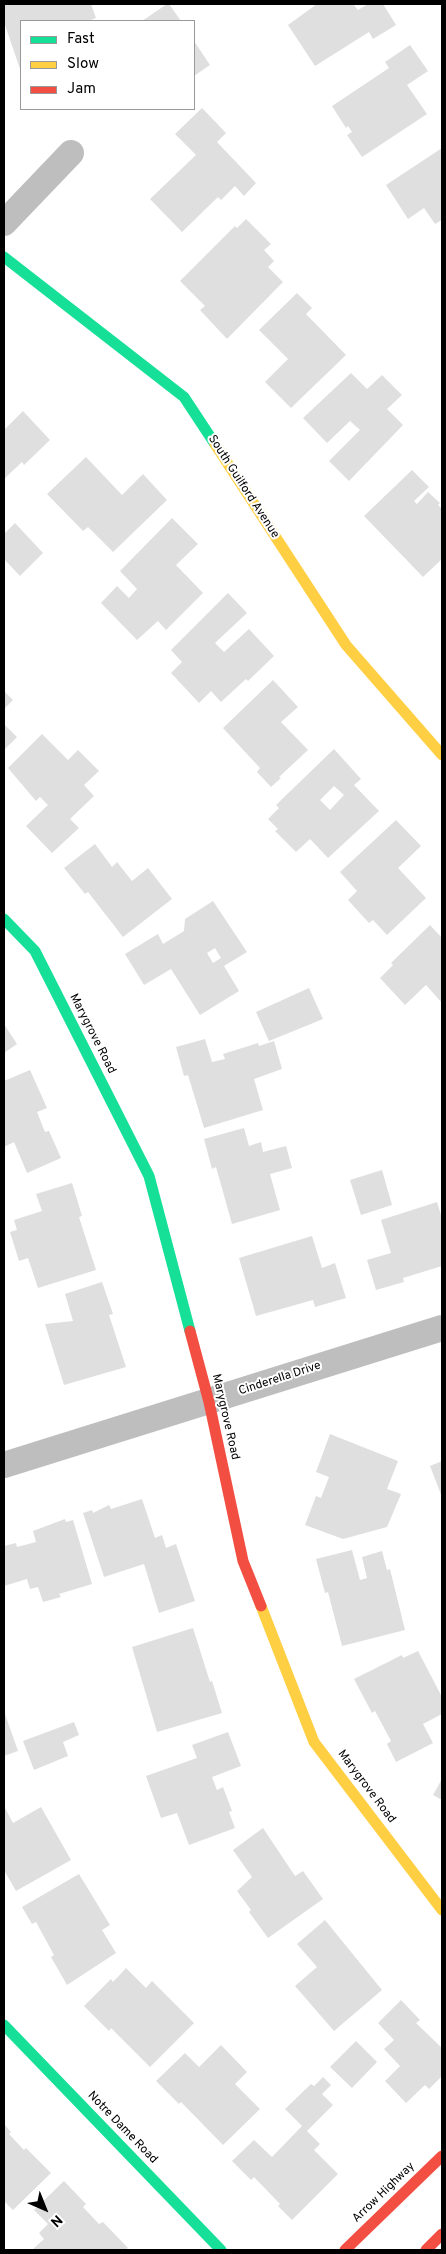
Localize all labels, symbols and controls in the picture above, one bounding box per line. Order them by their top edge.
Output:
legend [20,20,195,110]
text: Fast [67,30,95,49]
text: Slow [67,55,99,74]
text: Jam [67,80,96,99]
street label: South Guilford Avenue [204,433,282,541]
street label: Marygrove Road [66,992,118,1076]
street label: Cinderella Drive [237,1359,323,1399]
street label: Marygrove Road [208,1373,242,1461]
street label: Marygrove Road [334,1748,398,1826]
street label: Notre Dame Road [84,2089,160,2167]
street label: Arrow Highway [350,2160,418,2226]
north arrow [20,2184,70,2234]
text: N [46,2211,65,2230]

